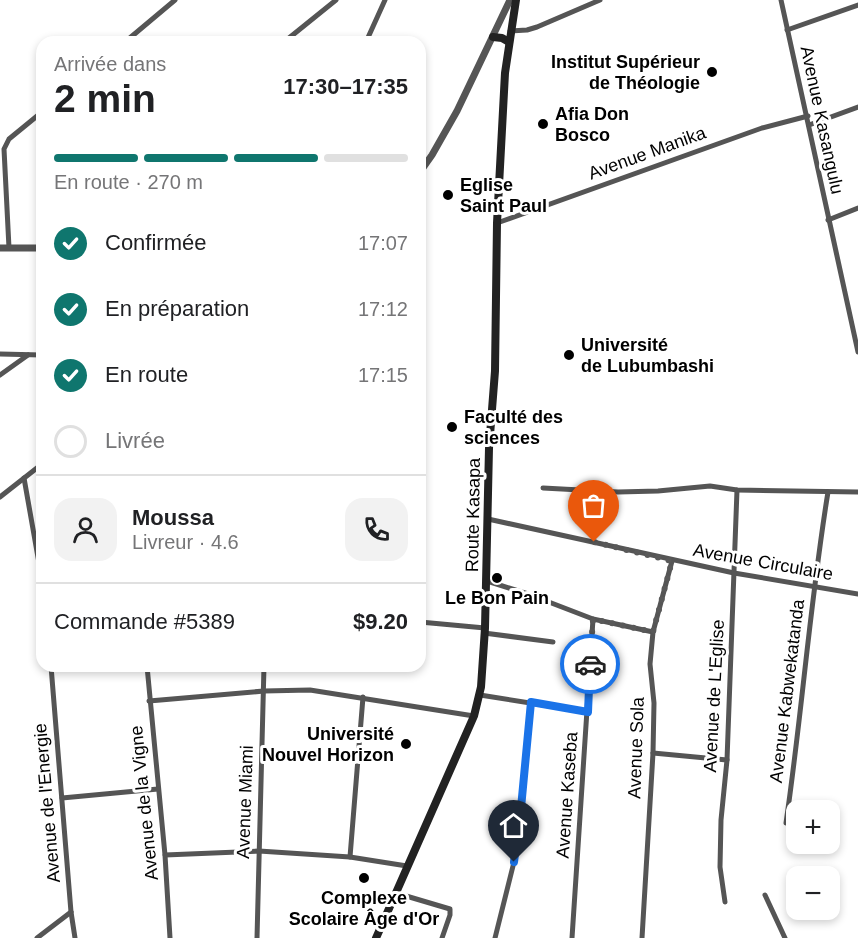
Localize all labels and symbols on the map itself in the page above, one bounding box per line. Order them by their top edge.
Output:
street label: Avenue Kasangulu [797,44,847,196]
place label: Institut Supérieur de Théologie [551,52,700,93]
marker: Institut Supérieur de Théologie [705,65,719,79]
place label: Afia Don Bosco [555,104,629,145]
marker: Afia Don Bosco [536,117,550,131]
street label: Avenue Manika [585,122,709,184]
place label: Eglise Saint Paul [460,175,547,216]
marker: Eglise Saint Paul [441,188,455,202]
place label: Université de Lubumbashi [581,335,714,376]
marker: Université de Lubumbashi [562,348,576,362]
place label: Faculté des sciences [464,407,563,448]
marker: Faculté des sciences [445,420,459,434]
street label: Route Kasapa [462,457,484,572]
pin [568,480,619,542]
street label: Avenue Circulaire [691,540,835,584]
marker: Le Bon Pain [490,571,504,585]
place label: Le Bon Pain [445,588,549,608]
street label: Avenue Kabwekatanda [766,597,808,784]
street label: Avenue de L'Eglise [700,619,728,773]
courier [560,634,620,694]
street label: Avenue Sola [624,696,648,799]
street label: Avenue de l'Energie [30,722,64,884]
place label: Université Nouvel Horizon [262,724,394,765]
street label: Avenue de la Vigne [126,725,162,881]
street label: Avenue Kaseba [553,730,581,859]
marker: Université Nouvel Horizon [399,737,413,751]
street label: Avenue Miami [233,745,257,859]
pin [488,800,539,862]
marker: Complexe Scolaire Âge d'Or [357,871,371,885]
place label: Complexe Scolaire Âge d'Or [289,888,439,929]

